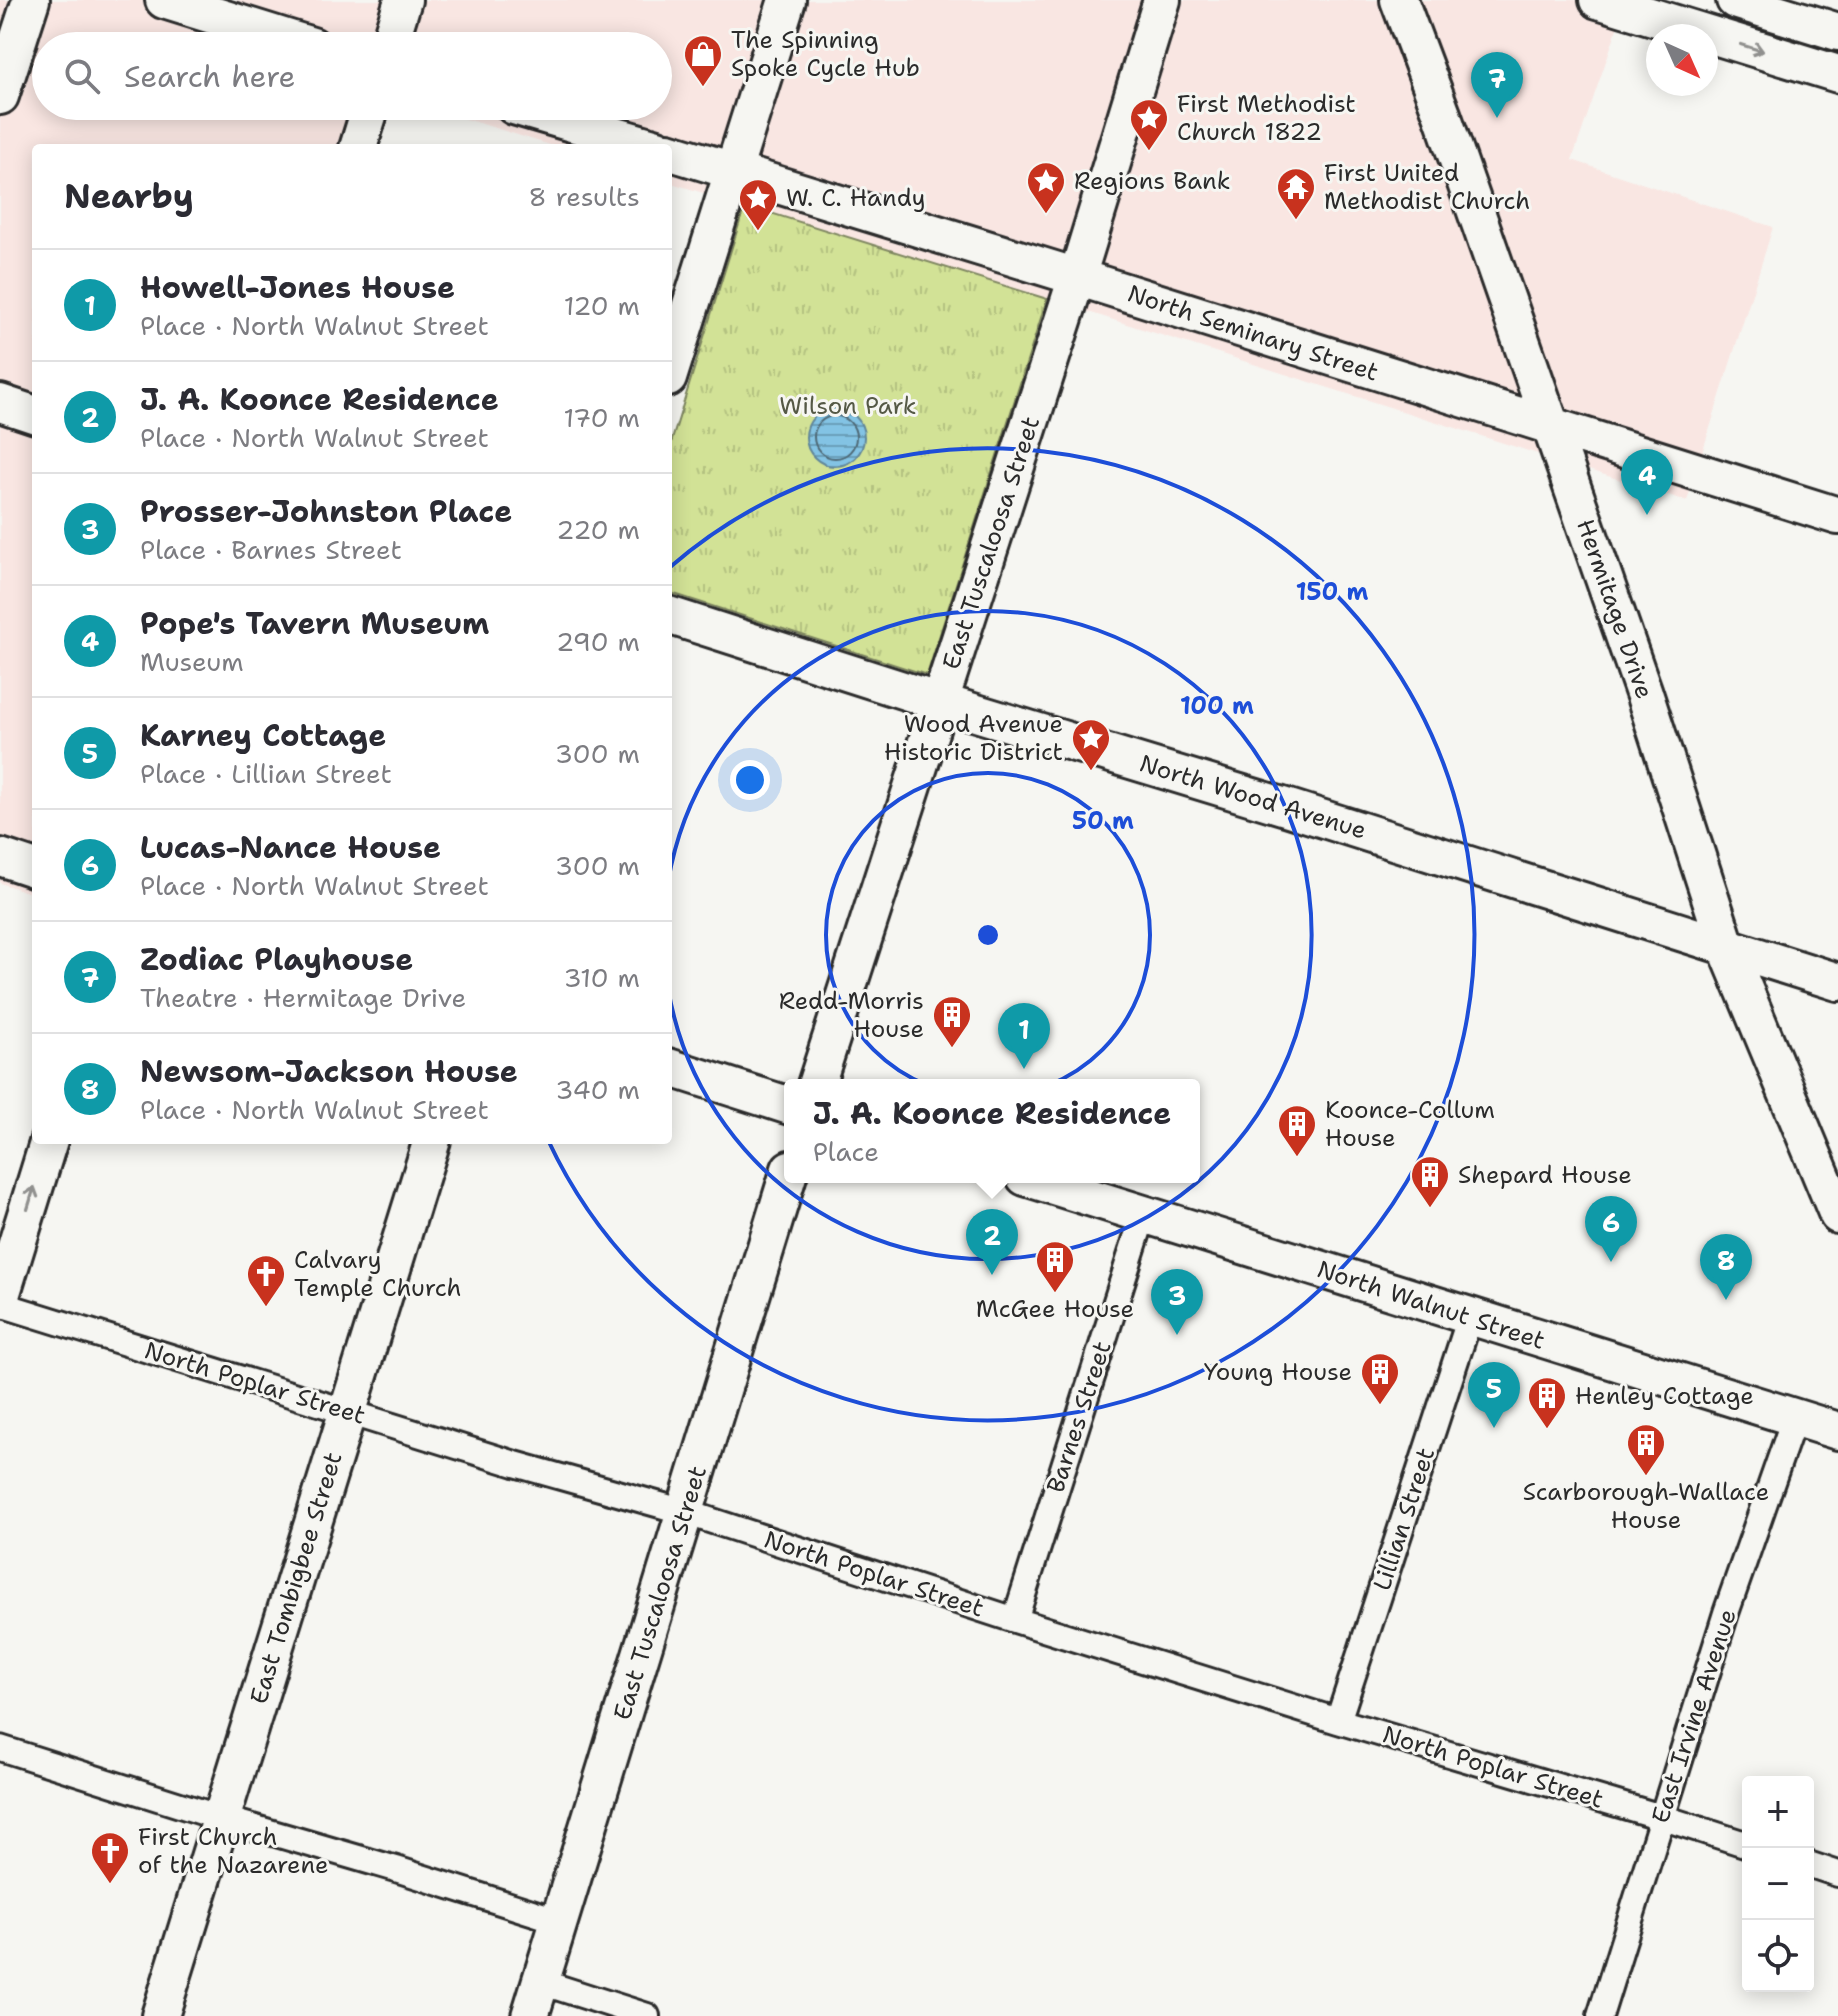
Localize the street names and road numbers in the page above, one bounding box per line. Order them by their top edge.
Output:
street label: North Seminary Street [1124,277,1382,389]
street label: East Tuscaloosa Street [935,412,1047,674]
street label: Hermitage Drive [1569,515,1661,703]
street label: North Wood Avenue [1136,747,1370,847]
street label: North Walnut Street [1313,1253,1549,1357]
street label: North Poplar Street [141,1334,369,1432]
street label: Barnes Street [1039,1337,1119,1497]
street label: Lillian Street [1366,1444,1442,1594]
street label: East Tombigbee Street [242,1448,350,1708]
street label: East Tuscaloosa Street [606,1462,714,1724]
street label: North Poplar Street [760,1523,988,1625]
street label: East Irvine Avenue [1644,1605,1744,1827]
street label: North Poplar Street [1379,1718,1607,1816]

